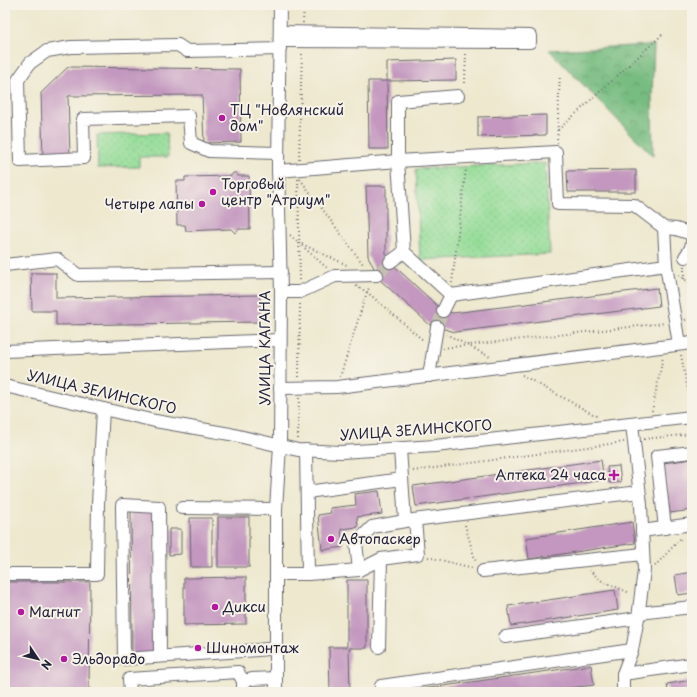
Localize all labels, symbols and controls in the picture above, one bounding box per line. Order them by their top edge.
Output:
place label: ТЦ "Новлянский дом" [230,99,344,136]
marker: ТЦ "Новлянский дом" [217,113,227,123]
place label: Торговый центр "Атриум" [221,173,331,210]
marker: Торговый центр "Атриум" [208,187,218,197]
place label: Четыре лапы [105,193,194,214]
marker: Четыре лапы [197,199,207,209]
street label: УЛИЦА КАГАНА [254,290,275,406]
street label: УЛИЦА ЗЕЛИНСКОГО [25,364,179,419]
street label: УЛИЦА ЗЕЛИНСКОГО [339,414,493,445]
place label: Аптека 24 часа [496,464,606,485]
marker: Аптека 24 часа [609,470,619,480]
place label: Автопаскер [339,528,421,549]
marker: Автопаскер [326,534,336,544]
place label: Дикси [222,596,266,617]
place label: Магнит [29,601,81,622]
marker: Дикси [210,602,220,612]
marker: Магнит [16,607,26,617]
place label: Шиномонтаж [206,637,300,658]
north arrow [18,639,58,679]
marker: Шиномонтаж [193,643,203,653]
place label: Эльдорадо [72,648,145,669]
marker: Эльдорадо [59,654,69,664]
text: N [37,657,56,674]

